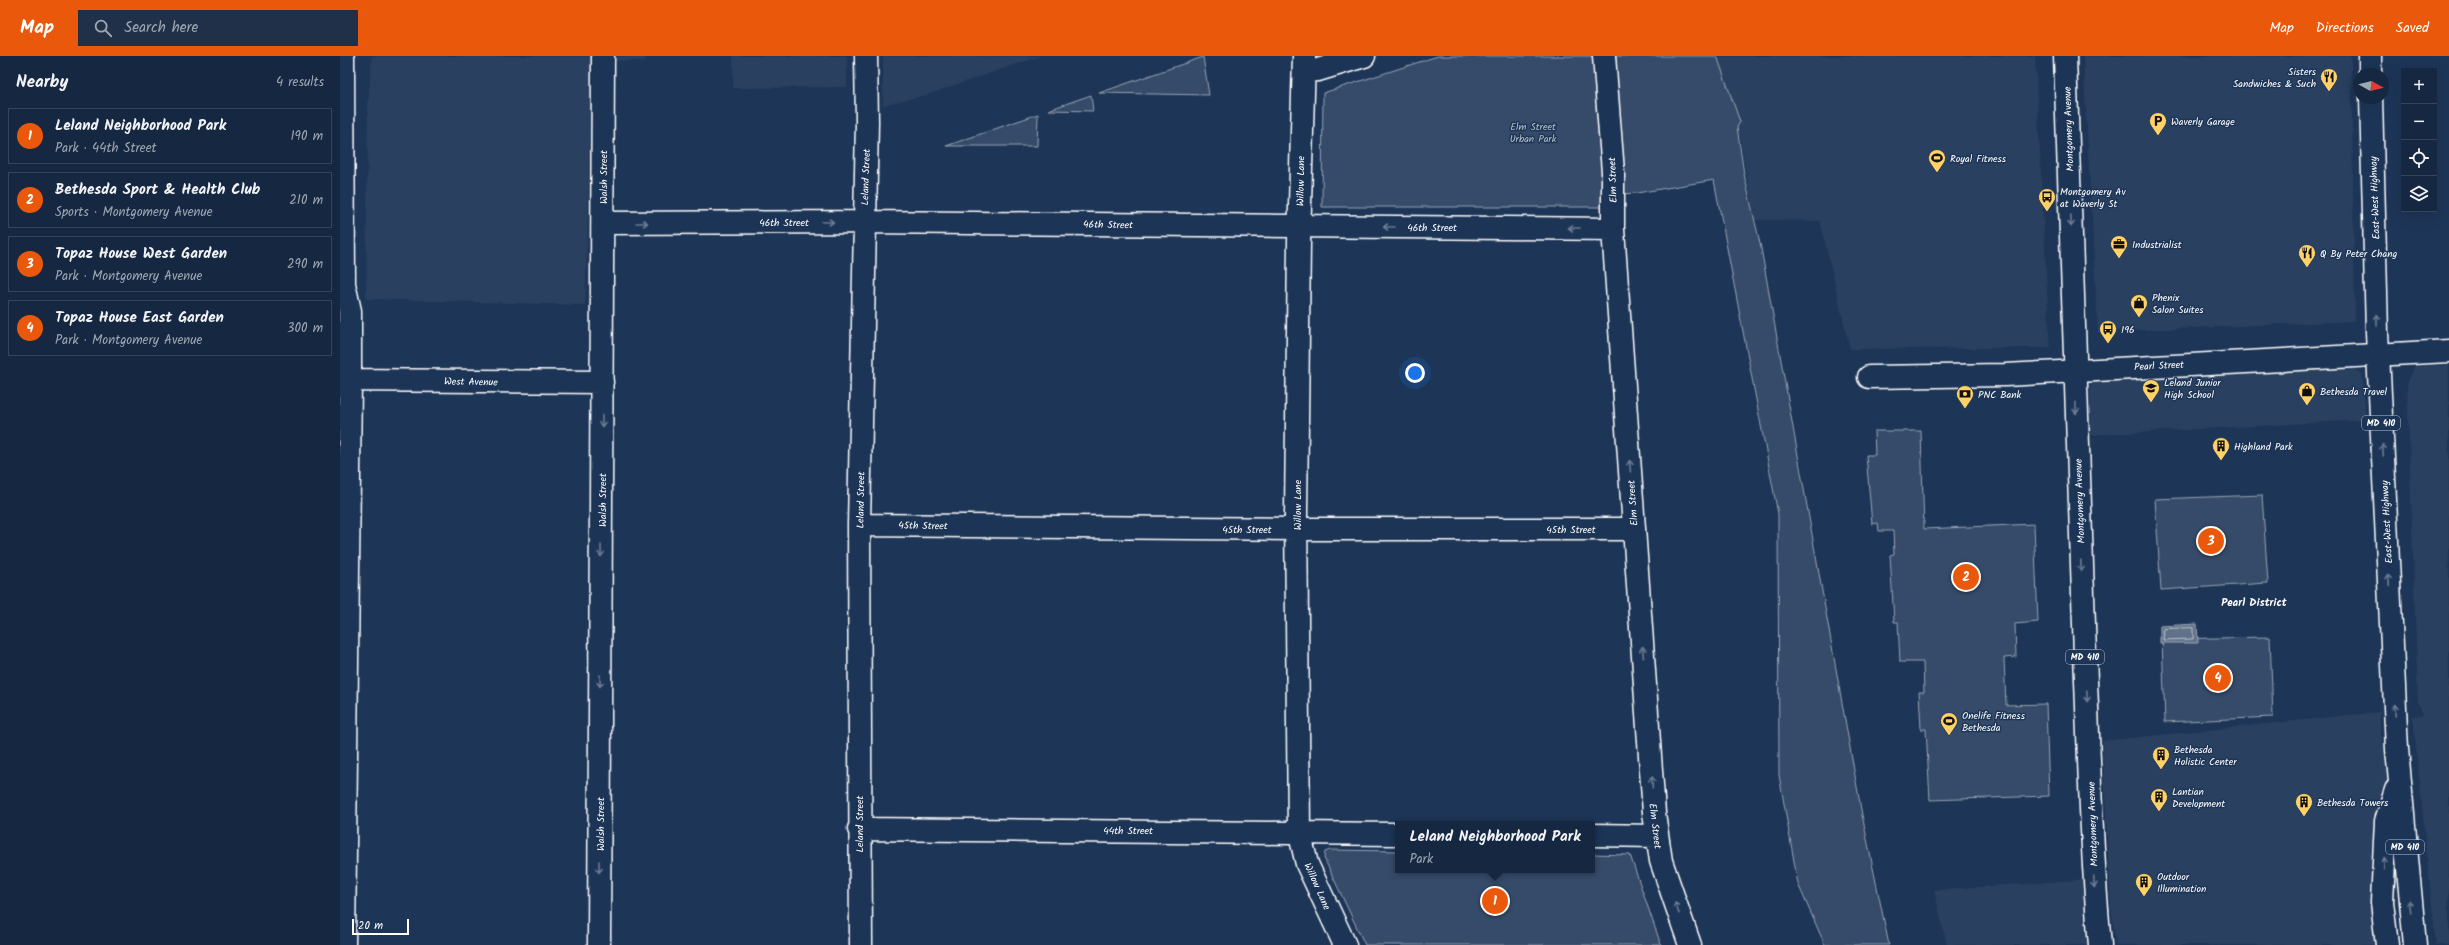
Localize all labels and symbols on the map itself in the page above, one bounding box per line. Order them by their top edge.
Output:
place label: Sisters Sandwiches & Such [2233,64,2317,92]
restaurant icon: Sisters Sandwiches & Such [2319,67,2339,92]
north arrow [2353,68,2389,104]
street label: Montgomery Avenue [2060,86,2078,172]
parking icon: Waverly Garage [2148,111,2168,136]
place label: Waverly Garage [2171,114,2235,130]
park label: Elm Street Urban Park [1510,119,1557,147]
street label: Leland Street [857,148,875,206]
sports icon: Royal Fitness [1927,148,1947,173]
street label: Walsh Street [596,150,612,204]
place label: Royal Fitness [1950,151,2007,167]
street label: Willow Lane [1293,155,1309,206]
street label: East-West Highway [2366,156,2384,240]
street label: Elm Street [1604,157,1622,203]
place label: Montgomery Av at Waverly St [2060,184,2126,212]
bus stop icon: Montgomery Av at Waverly St [2037,187,2057,212]
one-way arrow [2067,214,2075,227]
street label: 46th Street [759,215,809,231]
street label: 46th Street [1083,217,1133,233]
one-way arrow [821,218,834,226]
one-way arrow [635,219,648,227]
street label: 46th Street [1407,220,1457,236]
one-way arrow [1383,223,1396,231]
one-way arrow [1568,224,1581,232]
office icon: Industrialist [2109,234,2129,259]
place label: Industrialist [2132,237,2182,253]
restaurant icon: Q By Peter Chang [2297,243,2317,268]
place label: Q By Peter Chang [2320,246,2397,262]
place label: Phenix Salon Suites [2152,290,2204,318]
shop icon: Phenix Salon Suites [2129,293,2149,318]
one-way arrow [2373,314,2381,327]
bus stop icon: 196 [2098,319,2118,344]
place label: 196 [2121,322,2135,338]
street label: Pearl Street [2134,357,2184,375]
your location [1405,363,1425,383]
street label: West Avenue [444,374,499,390]
place label: Leland Junior High School [2164,375,2221,403]
school or university icon: Leland Junior High School [2141,378,2161,403]
shop icon: Bethesda Travel [2297,381,2317,406]
bank icon: PNC Bank [1955,384,1975,409]
place label: Bethesda Travel [2320,384,2388,400]
place label: PNC Bank [1978,387,2022,403]
one-way arrow [2073,401,2080,414]
one-way arrow [598,414,606,427]
road number: MD 410 [2362,416,2400,430]
building icon: Highland Park [2211,436,2231,461]
place label: Highland Park [2234,439,2293,455]
one-way arrow [2379,444,2386,457]
street label: Montgomery Avenue [2071,458,2089,544]
one-way arrow [1626,460,1633,473]
street label: Leland Street [853,471,869,529]
street label: Walsh Street [595,473,611,527]
street label: Willow Lane [1290,479,1306,530]
street label: Elm Street [1623,479,1643,526]
street label: East-West Highway [2377,480,2397,564]
street label: 45th Street [898,518,948,534]
street label: 45th Street [1222,522,1272,538]
street label: 45th Street [1546,522,1596,538]
pin: 3 [2198,526,2224,556]
one-way arrow [597,544,605,557]
one-way arrow [2078,559,2085,572]
pin: 2 [1953,562,1979,592]
one-way arrow [2385,574,2392,587]
district label: Pearl District [2221,594,2288,612]
one-way arrow [1639,646,1646,659]
road number: MD 410 [2066,650,2104,664]
pin: 4 [2205,663,2231,693]
one-way arrow [597,674,604,687]
one-way arrow [2083,689,2090,702]
one-way arrow [2392,704,2399,717]
place label: Onelife Fitness Bethesda [1962,708,2026,736]
sports icon: Onelife Fitness Bethesda [1939,711,1959,736]
place label: Bethesda Holistic Center [2174,742,2237,770]
building icon: Bethesda Holistic Center [2151,745,2171,770]
one-way arrow [1648,776,1655,789]
street label: Montgomery Avenue [2084,781,2102,867]
place label: Lantian Development [2172,784,2225,812]
building icon: Lantian Development [2149,787,2169,812]
building icon: Bethesda Towers [2294,792,2314,817]
street label: Leland Street [852,795,868,852]
place label: Bethesda Towers [2317,795,2389,811]
street label: Walsh Street [593,797,609,851]
street label: Elm Street [1644,802,1666,850]
street label: 44th Street [1103,823,1153,839]
road number: MD 410 [2386,840,2424,854]
one-way arrow [2380,858,2388,871]
one-way arrow [595,860,603,873]
street label: Willow Lane [1300,860,1335,913]
place label: Outdoor Illumination [2157,869,2206,897]
building icon: Outdoor Illumination [2134,872,2154,897]
one-way arrow [2091,875,2098,888]
pin: 1 [1482,886,1508,916]
one-way arrow [2407,900,2414,913]
one-way arrow [1673,903,1681,915]
scale bar [352,917,409,936]

